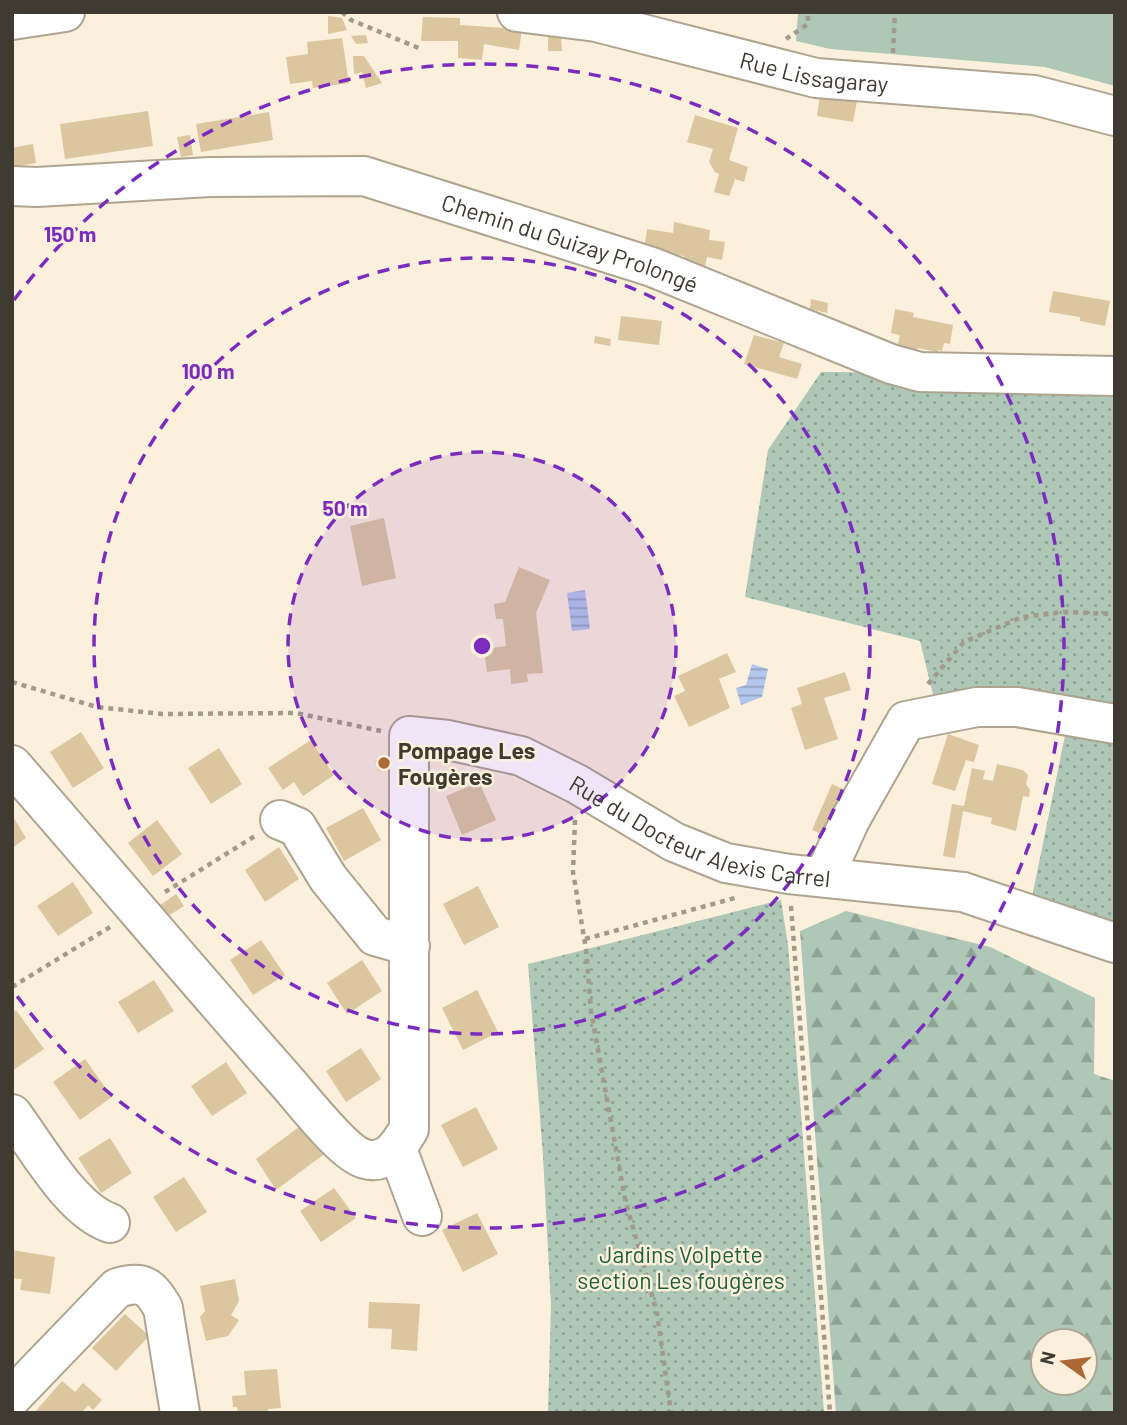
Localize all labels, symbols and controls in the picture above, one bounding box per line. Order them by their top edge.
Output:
street label: Rue Lissagaray [737,45,890,98]
street label: Chemin du Guizay Prolongé [438,187,703,298]
text: 150 m [44,221,96,246]
text: 100 m [181,358,235,383]
text: 50 m [322,495,368,520]
centre of rings [470,634,494,658]
place label: Pompage Les Fougères [398,736,535,790]
marker: Pompage Les Fougères [376,755,392,771]
street label: Rue du Docteur Alexis Carrel [565,769,832,892]
park label: Jardins Volpette section Les fougères [577,1240,785,1294]
north arrow [1029,1327,1099,1397]
text: N [1034,1349,1060,1367]

